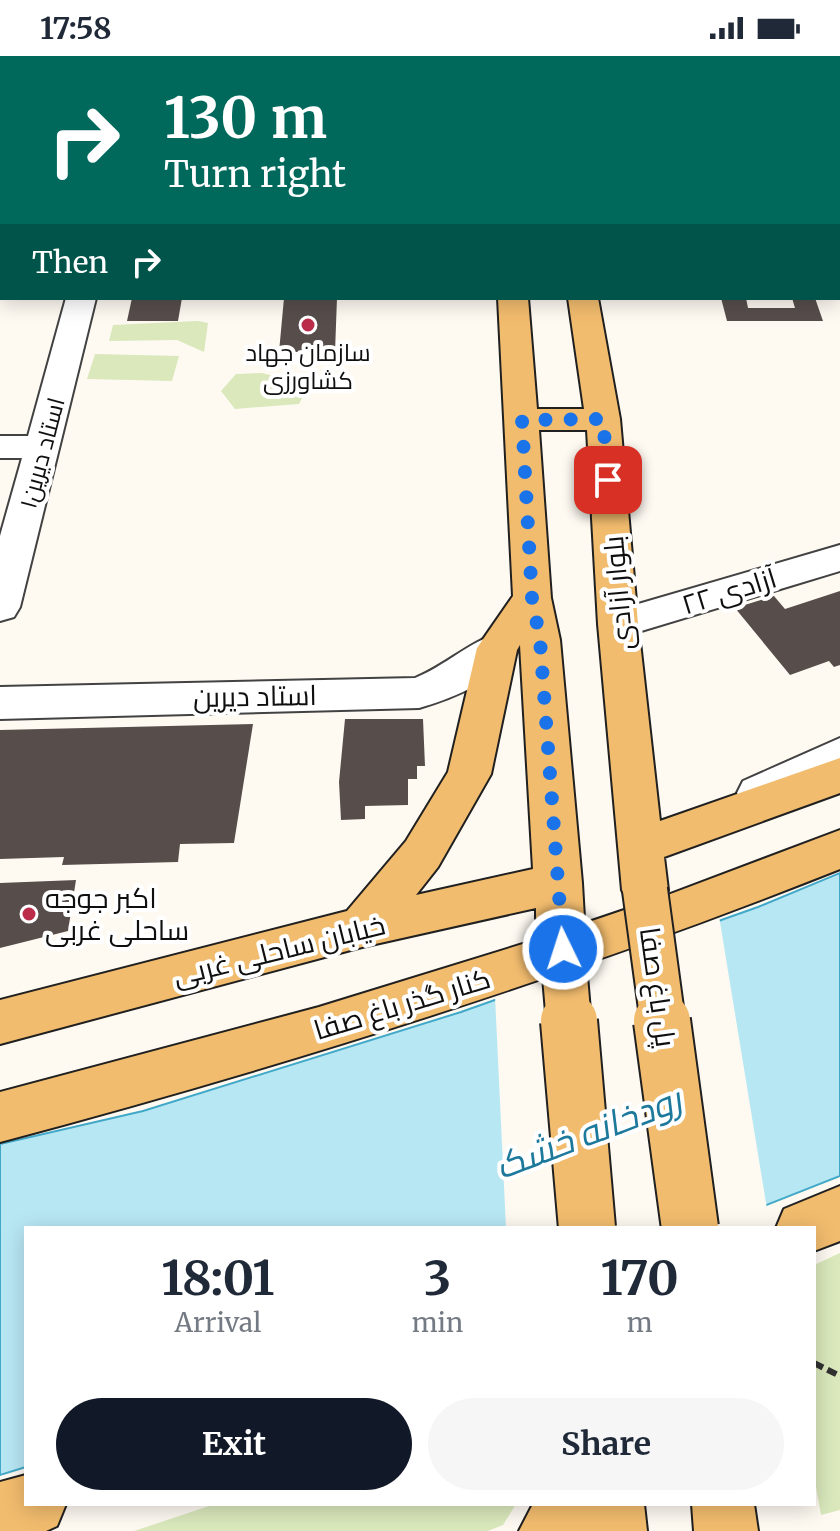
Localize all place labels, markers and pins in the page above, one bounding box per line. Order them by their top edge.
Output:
marker: سازمان جهاد کشاورزی [299,316,317,334]
place label: سازمان جهاد کشاورزی [245,337,371,396]
pin [574,446,642,514]
place label: اکبر جوجه ساحلی غربی [45,880,189,948]
marker: اکبر جوجه ساحلی غربی [20,905,38,923]

